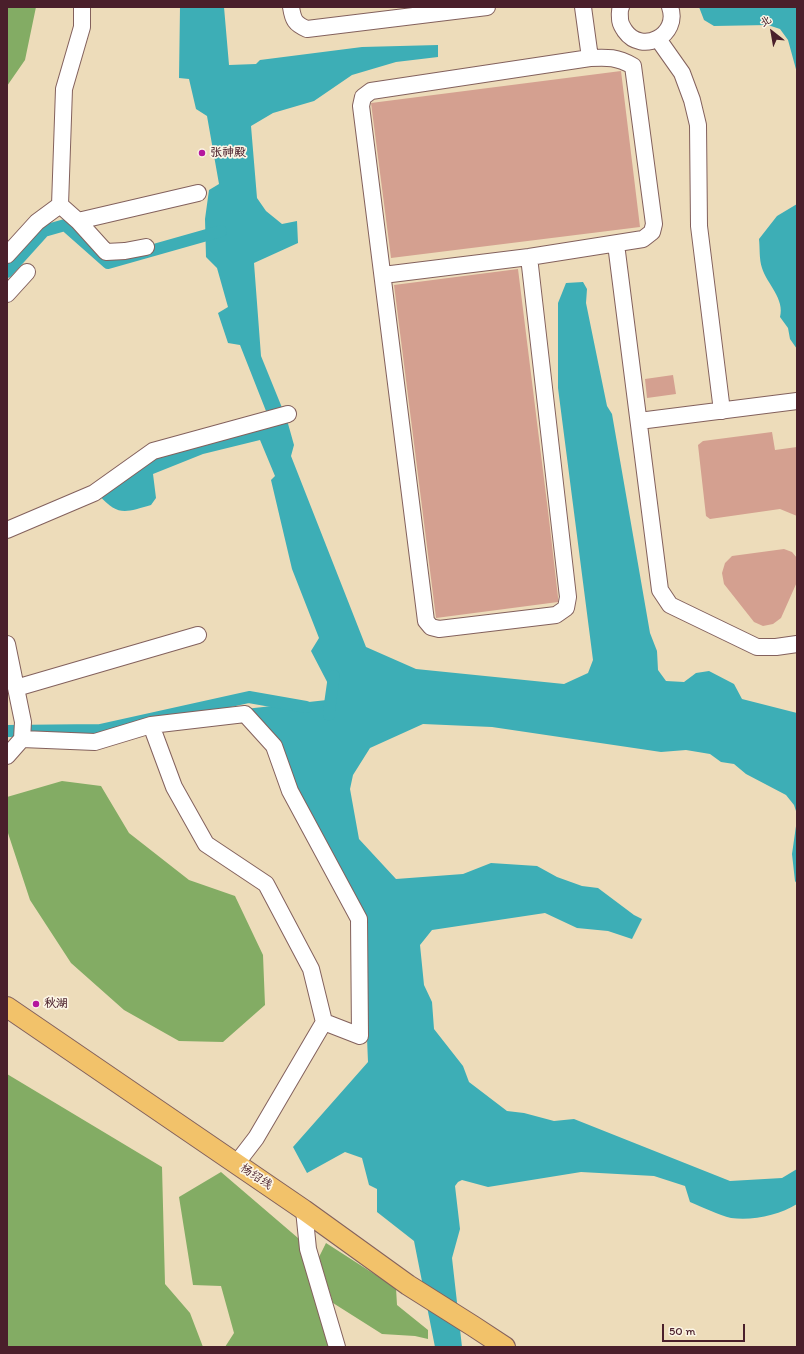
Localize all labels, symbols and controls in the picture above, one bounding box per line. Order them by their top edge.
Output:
north arrow [752,12,792,52]
text: 北 [757,13,774,30]
place label: 张神殿 [210,146,246,160]
marker: 张神殿 [197,148,207,158]
place label: 秋湖 [44,997,68,1011]
marker: 秋湖 [31,999,41,1009]
street label: 杨绍线 [237,1161,275,1193]
scale bar [664,1316,747,1342]
text: 50 m [669,1324,695,1338]

